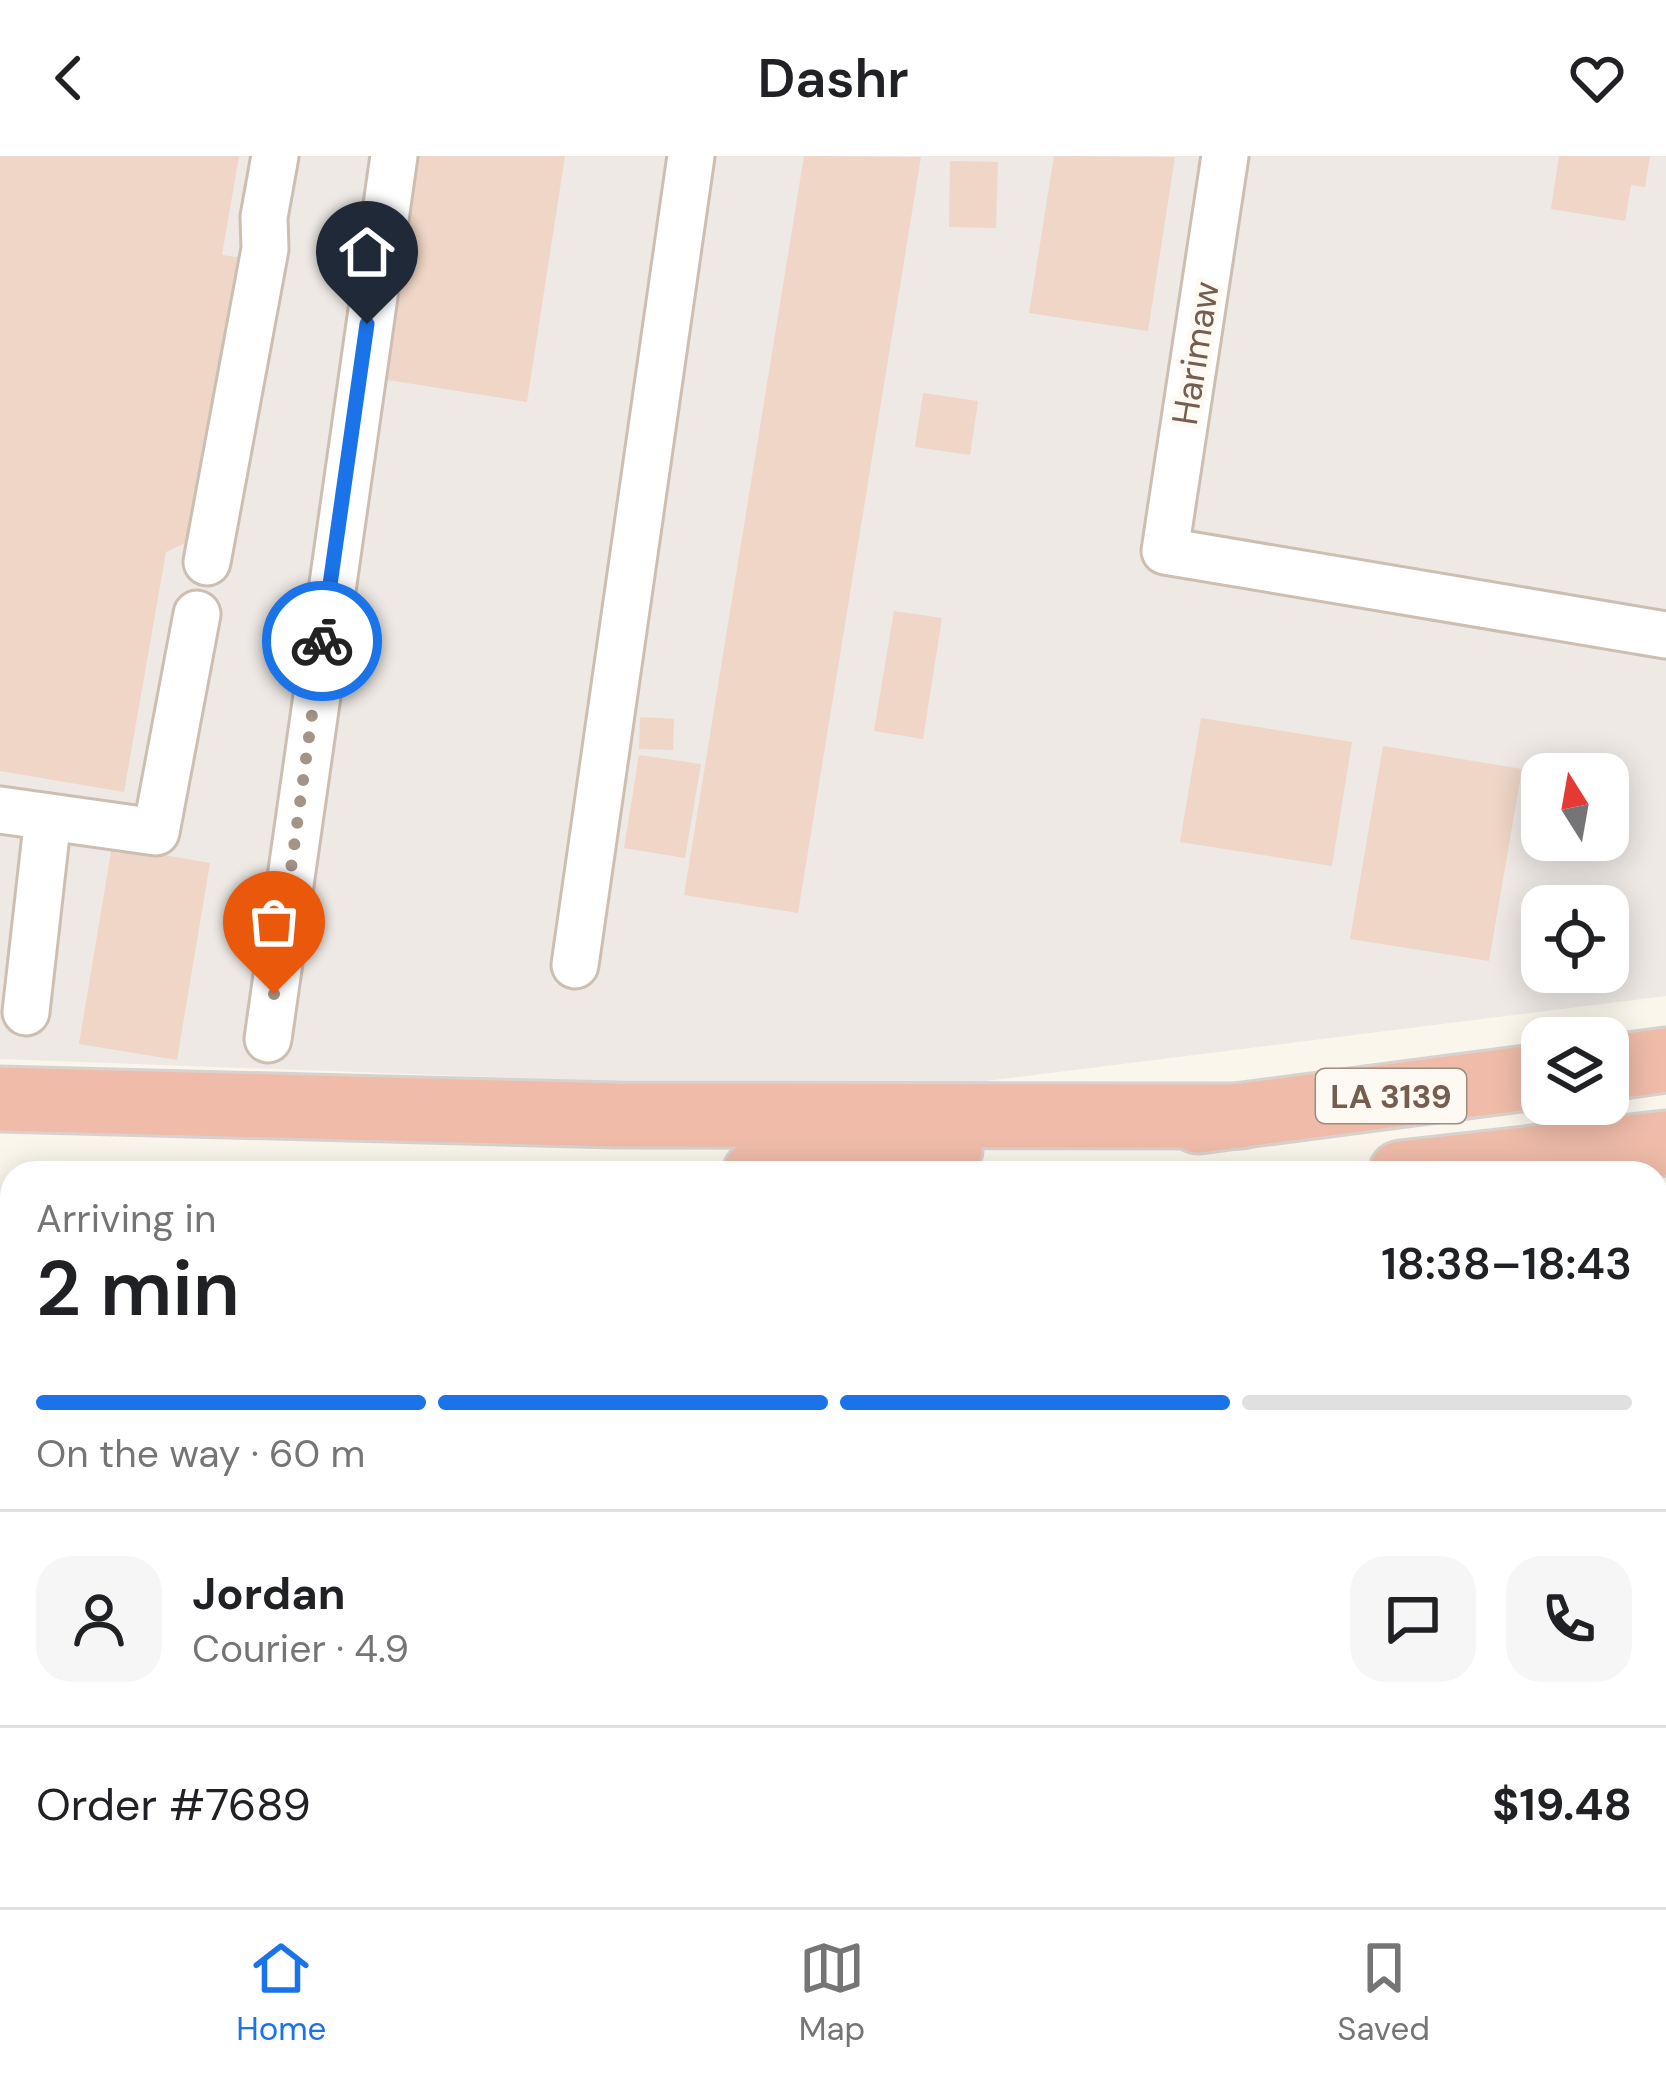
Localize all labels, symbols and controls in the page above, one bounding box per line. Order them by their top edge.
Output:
text: Dashr [757,43,909,114]
icon: back [36,45,102,111]
icon: heart [1564,45,1630,111]
pin [316,201,418,324]
icon: home [334,219,400,285]
street label: Harimaw [1161,278,1230,428]
courier [262,581,382,701]
icon: bike [289,608,355,674]
north arrow [1521,753,1629,861]
map controls [1521,753,1629,1125]
pin [223,871,325,994]
button: locate [1521,885,1629,993]
icon: bag [241,889,307,955]
button: layers [1521,1017,1629,1125]
road number: LA 3139 [1316,1069,1466,1123]
text: Arriving in [36,1193,216,1244]
text: 18:38–18:43 [1381,1234,1632,1293]
text: 2 min [36,1238,240,1339]
text: On the way · 60 m [36,1428,365,1479]
button: person [36,1556,162,1682]
button: chat [1350,1556,1476,1682]
button: phone [1506,1556,1632,1682]
text: Jordan [192,1564,345,1623]
text: Courier · 4.9 [192,1623,409,1674]
text: Order #7689 [36,1775,311,1834]
text: $19.48 [1492,1775,1632,1834]
tab: Home [236,1935,326,2050]
tab: Map [799,1935,865,2050]
tab: Saved [1337,1935,1430,2050]

